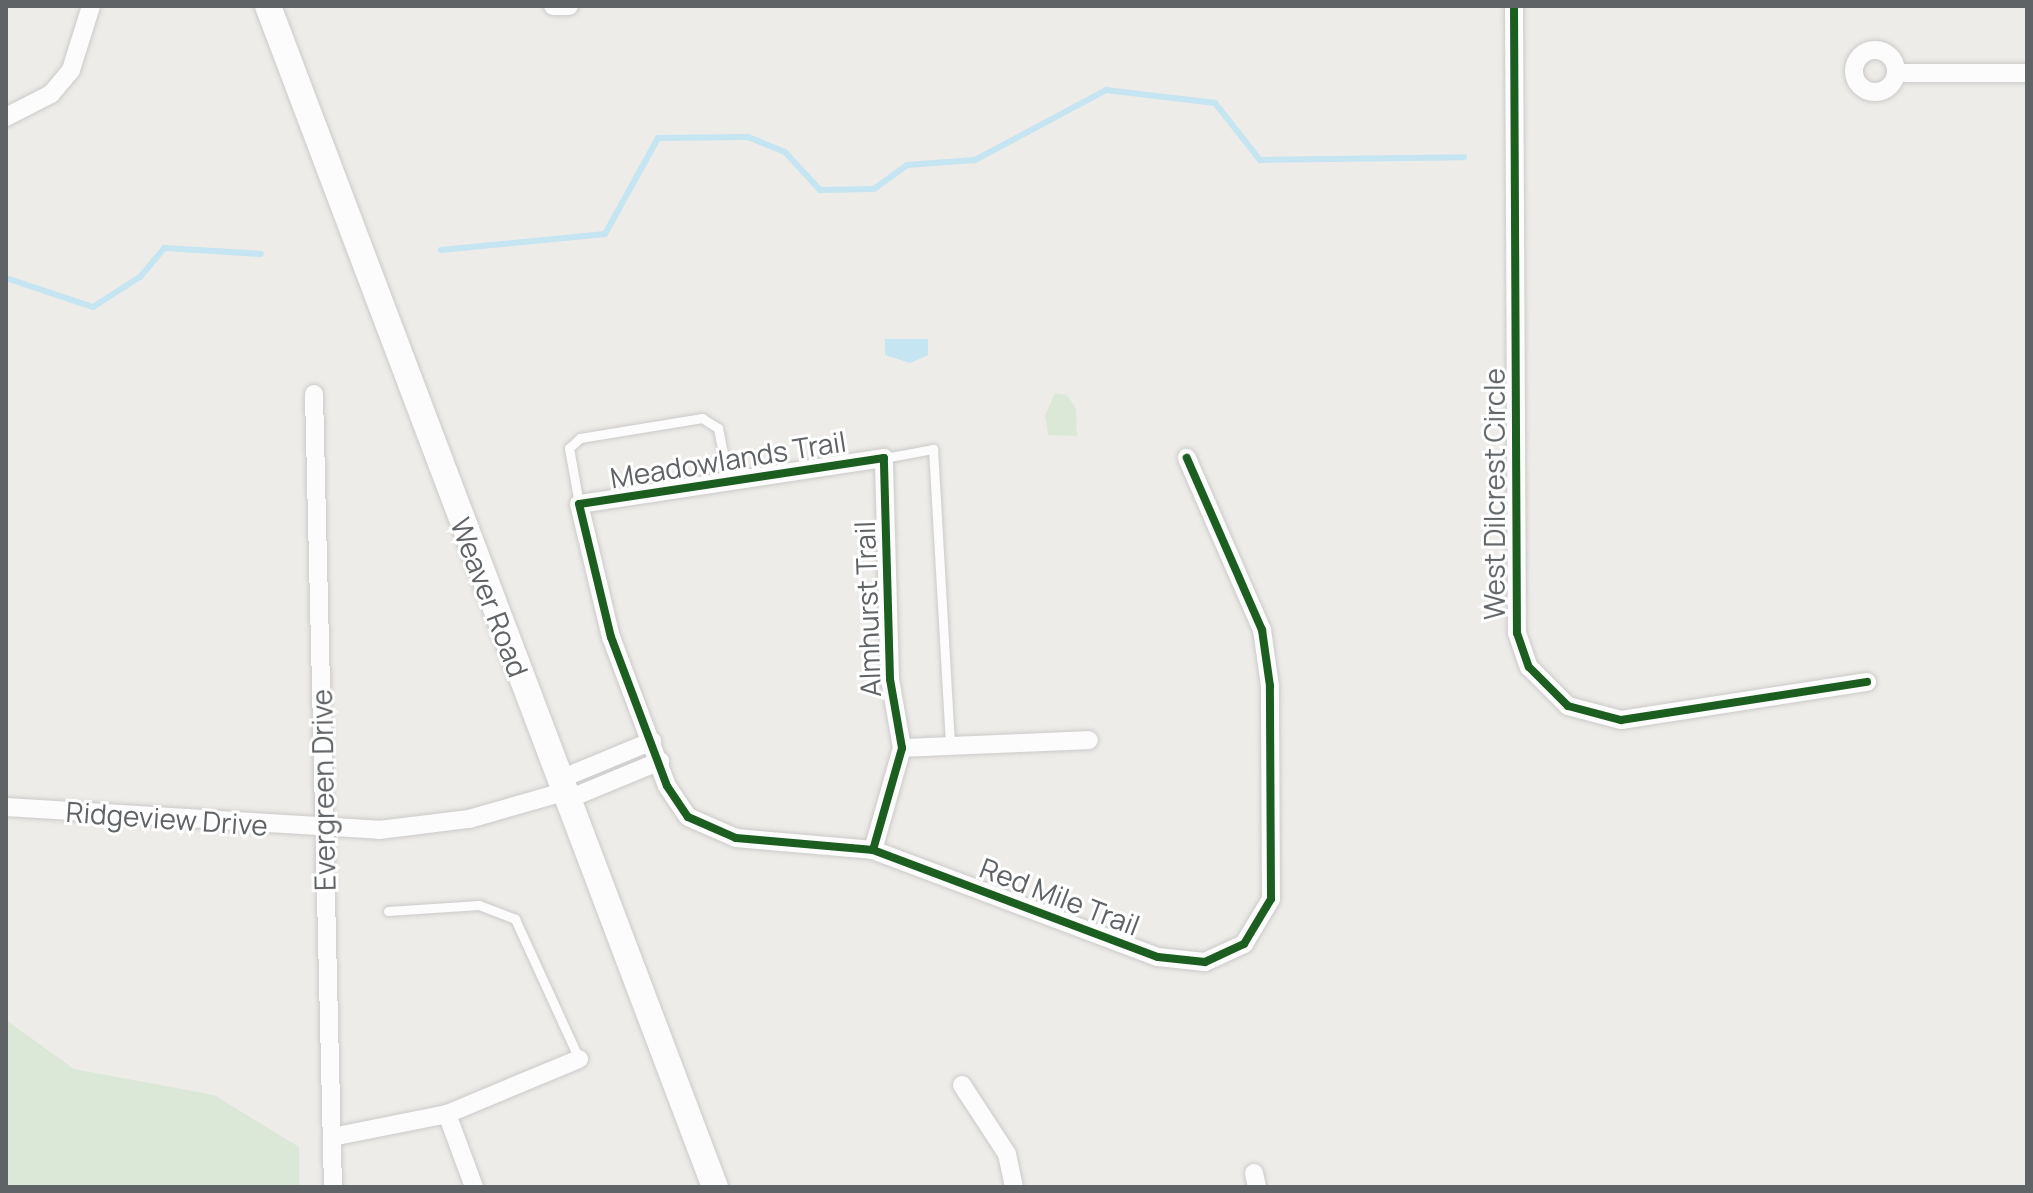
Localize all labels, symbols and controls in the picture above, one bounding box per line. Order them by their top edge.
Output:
street label: West Dilcrest Circle [1477,368,1511,620]
street label: Meadowlands Trail [608,424,848,494]
street label: Weaver Road [444,513,536,681]
street label: Almhurst Trail [847,521,887,697]
street label: Evergreen Drive [304,689,342,891]
street label: Ridgeview Drive [65,794,269,842]
street label: Red Mile Trail [975,850,1145,942]

